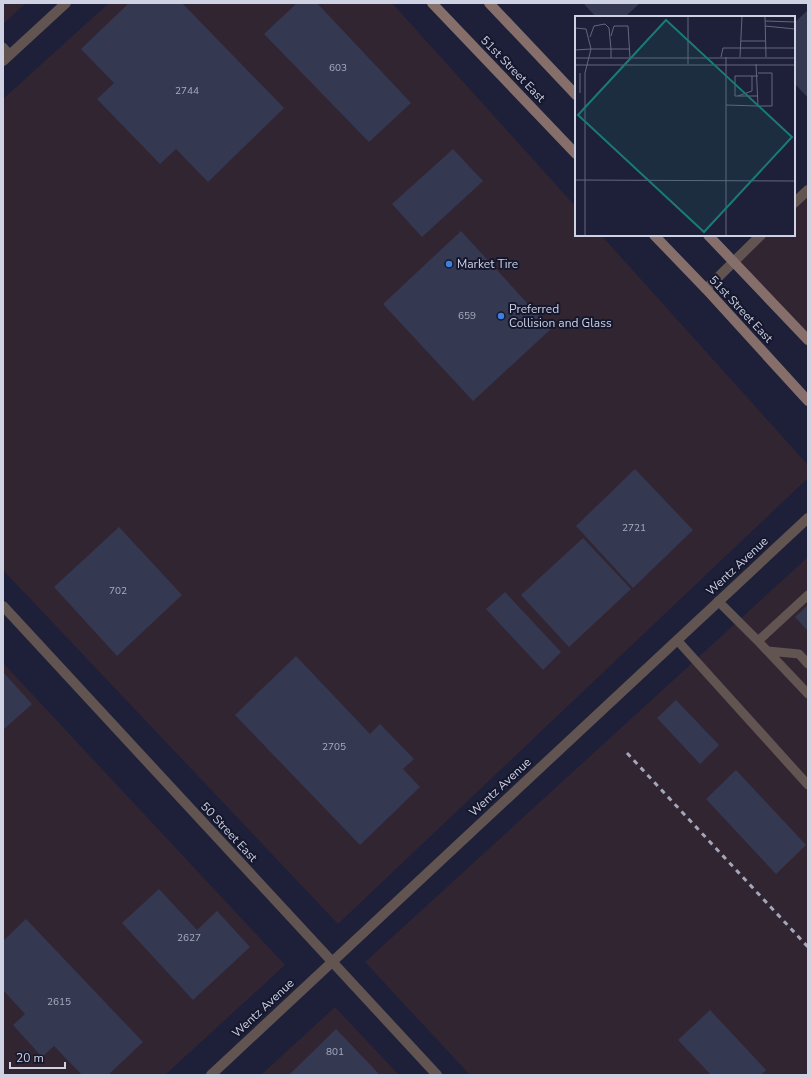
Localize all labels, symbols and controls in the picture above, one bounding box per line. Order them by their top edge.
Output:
inset map [575,16,795,236]
street label: 51st Street East [477,32,549,106]
house number: 603 [329,61,347,75]
house number: 2744 [175,84,199,98]
place label: Market Tire [457,256,518,272]
marker: Market Tire [444,259,454,269]
street label: 51st Street East [706,272,777,347]
place label: Preferred Collision and Glass [509,301,612,331]
house number: 659 [458,309,476,323]
marker: Preferred Collision and Glass [496,311,506,321]
house number: 2721 [622,521,646,535]
street label: Wentz Avenue [703,533,771,599]
house number: 702 [109,584,127,598]
house number: 2705 [322,740,346,754]
street label: Wentz Avenue [466,754,534,820]
street label: 50 Street East [197,799,261,866]
house number: 2627 [177,931,201,945]
street label: Wentz Avenue [229,975,297,1041]
house number: 2615 [47,995,71,1009]
scale bar [10,1044,65,1070]
house number: 801 [326,1045,344,1059]
text: 20 m [16,1050,44,1066]

